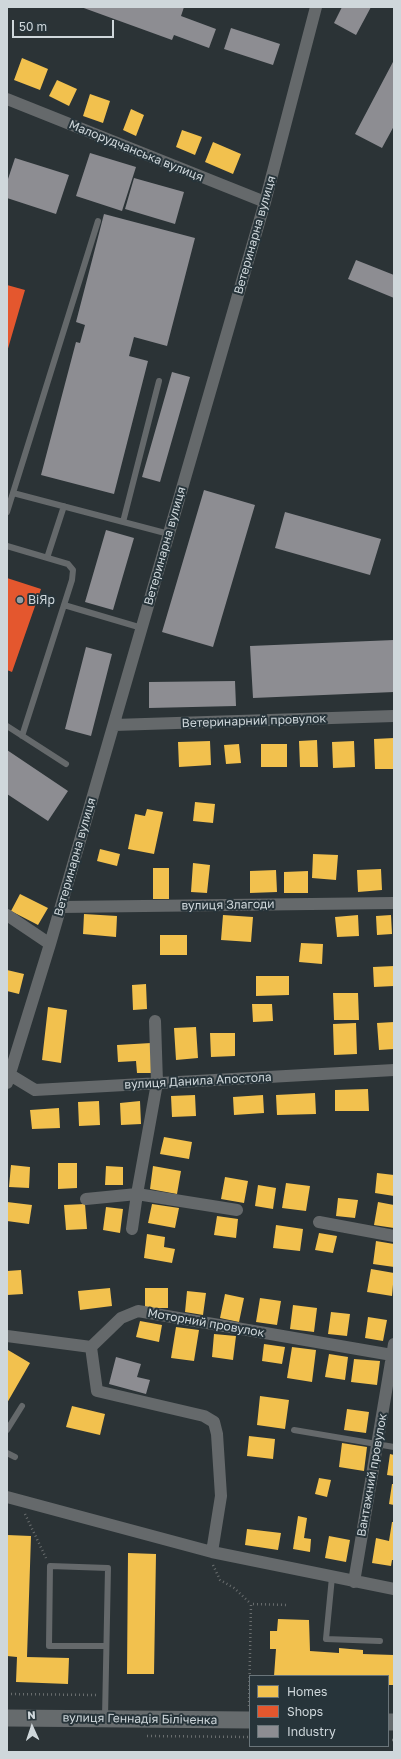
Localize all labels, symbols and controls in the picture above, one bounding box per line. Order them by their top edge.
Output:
scale bar [14,12,116,38]
text: 50 m [19,19,47,34]
street label: Малорудчанська вулиця [67,117,205,185]
street label: Ветеринарна вулиця [231,174,279,296]
street label: Ветеринарна вулиця [141,485,189,607]
place label: ВіЯр [28,593,55,607]
marker: ВіЯр [15,595,25,605]
street label: Ветеринарний провулок [181,711,327,731]
street label: Ветеринарна вулиця [51,796,99,918]
street label: вулиця Злагоди [181,897,275,913]
street label: вулиця Данила Апостола [124,1070,272,1092]
street label: Моторний провулок [146,1306,266,1340]
street label: Вантажний провулок [354,1412,390,1538]
legend [249,1675,389,1747]
text: Homes [287,1684,327,1699]
text: Shops [287,1704,323,1719]
north arrow [12,1707,52,1747]
text: N [27,1708,36,1721]
street label: вулиця Геннадія Біліченка [62,1710,218,1728]
text: Industry [287,1724,336,1739]

